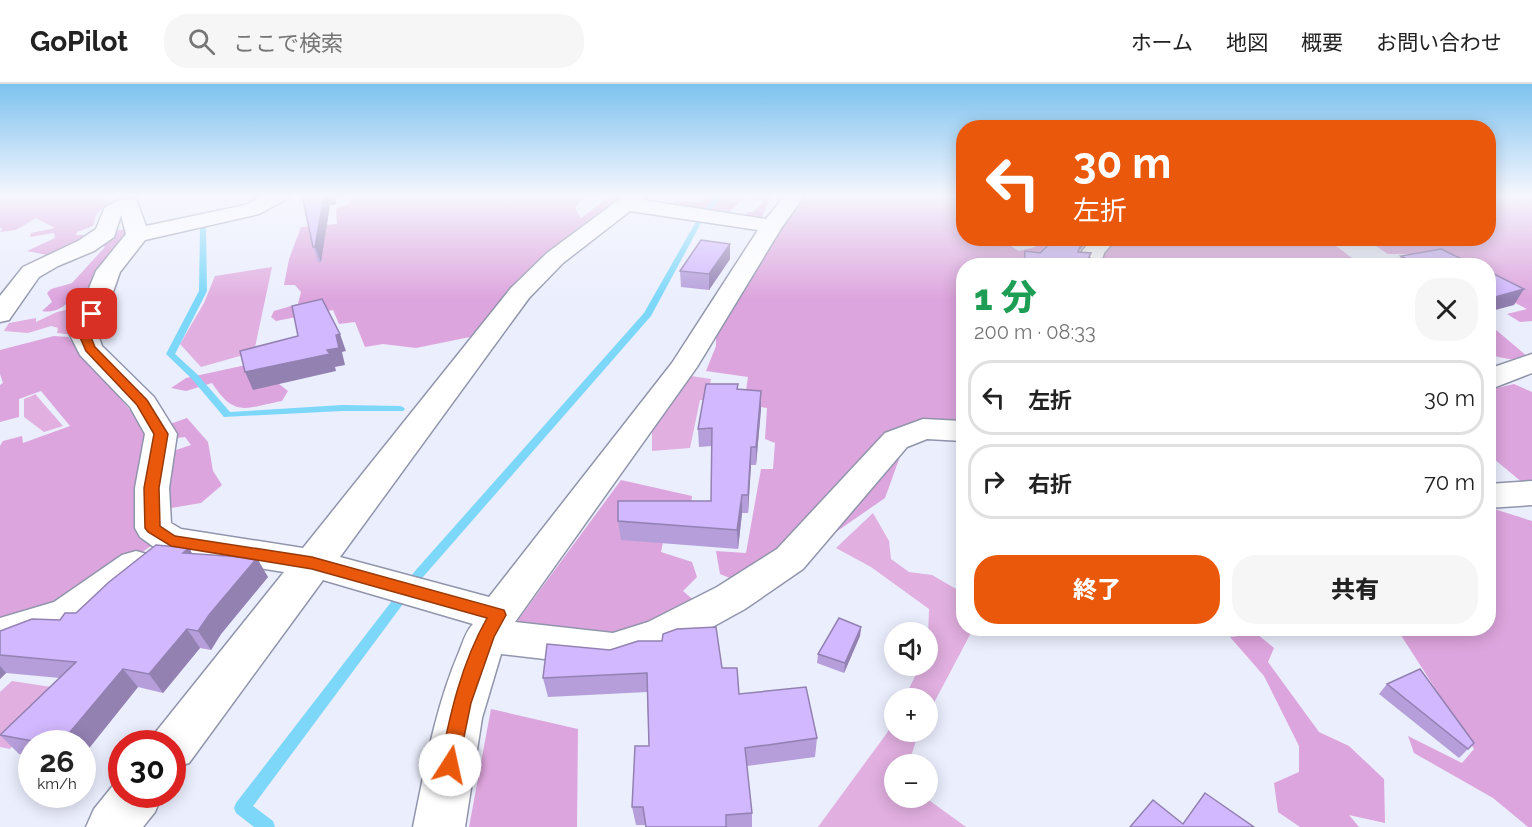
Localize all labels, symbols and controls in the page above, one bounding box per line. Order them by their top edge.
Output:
search box [164,14,584,68]
text: GoPilot [30,25,128,58]
icon: search [185,25,218,58]
text: ここで検索 [233,30,343,56]
text: ホーム [1131,30,1193,55]
text: 地図 [1226,30,1268,55]
text: 概要 [1301,30,1343,55]
text: お問い合わせ [1376,30,1502,55]
text: 30 m [1073,139,1171,188]
icon: left [974,144,1052,222]
text: 左折 [1073,195,1127,226]
text: 1 分 [974,276,1037,318]
button: close [1415,278,1478,341]
pin [66,288,117,339]
icon: arrive [75,297,108,330]
text: 200 m · 08:33 [974,320,1096,344]
icon: left [977,381,1010,414]
text: 30 m [1424,385,1475,411]
text: 左折 [1028,387,1072,413]
icon: right [977,465,1010,498]
text: 70 m [1424,469,1475,495]
text: 右折 [1028,471,1072,497]
button: 終了 [974,555,1220,624]
button: 共有 [1232,555,1478,624]
map controls [884,622,938,808]
button: sound [884,622,938,676]
button: + [884,688,938,742]
speed limit sign: 30 [108,730,186,808]
position arrow [418,733,482,797]
text: 26 [39,744,75,779]
button: − [884,754,938,808]
text: km/h [37,775,77,793]

